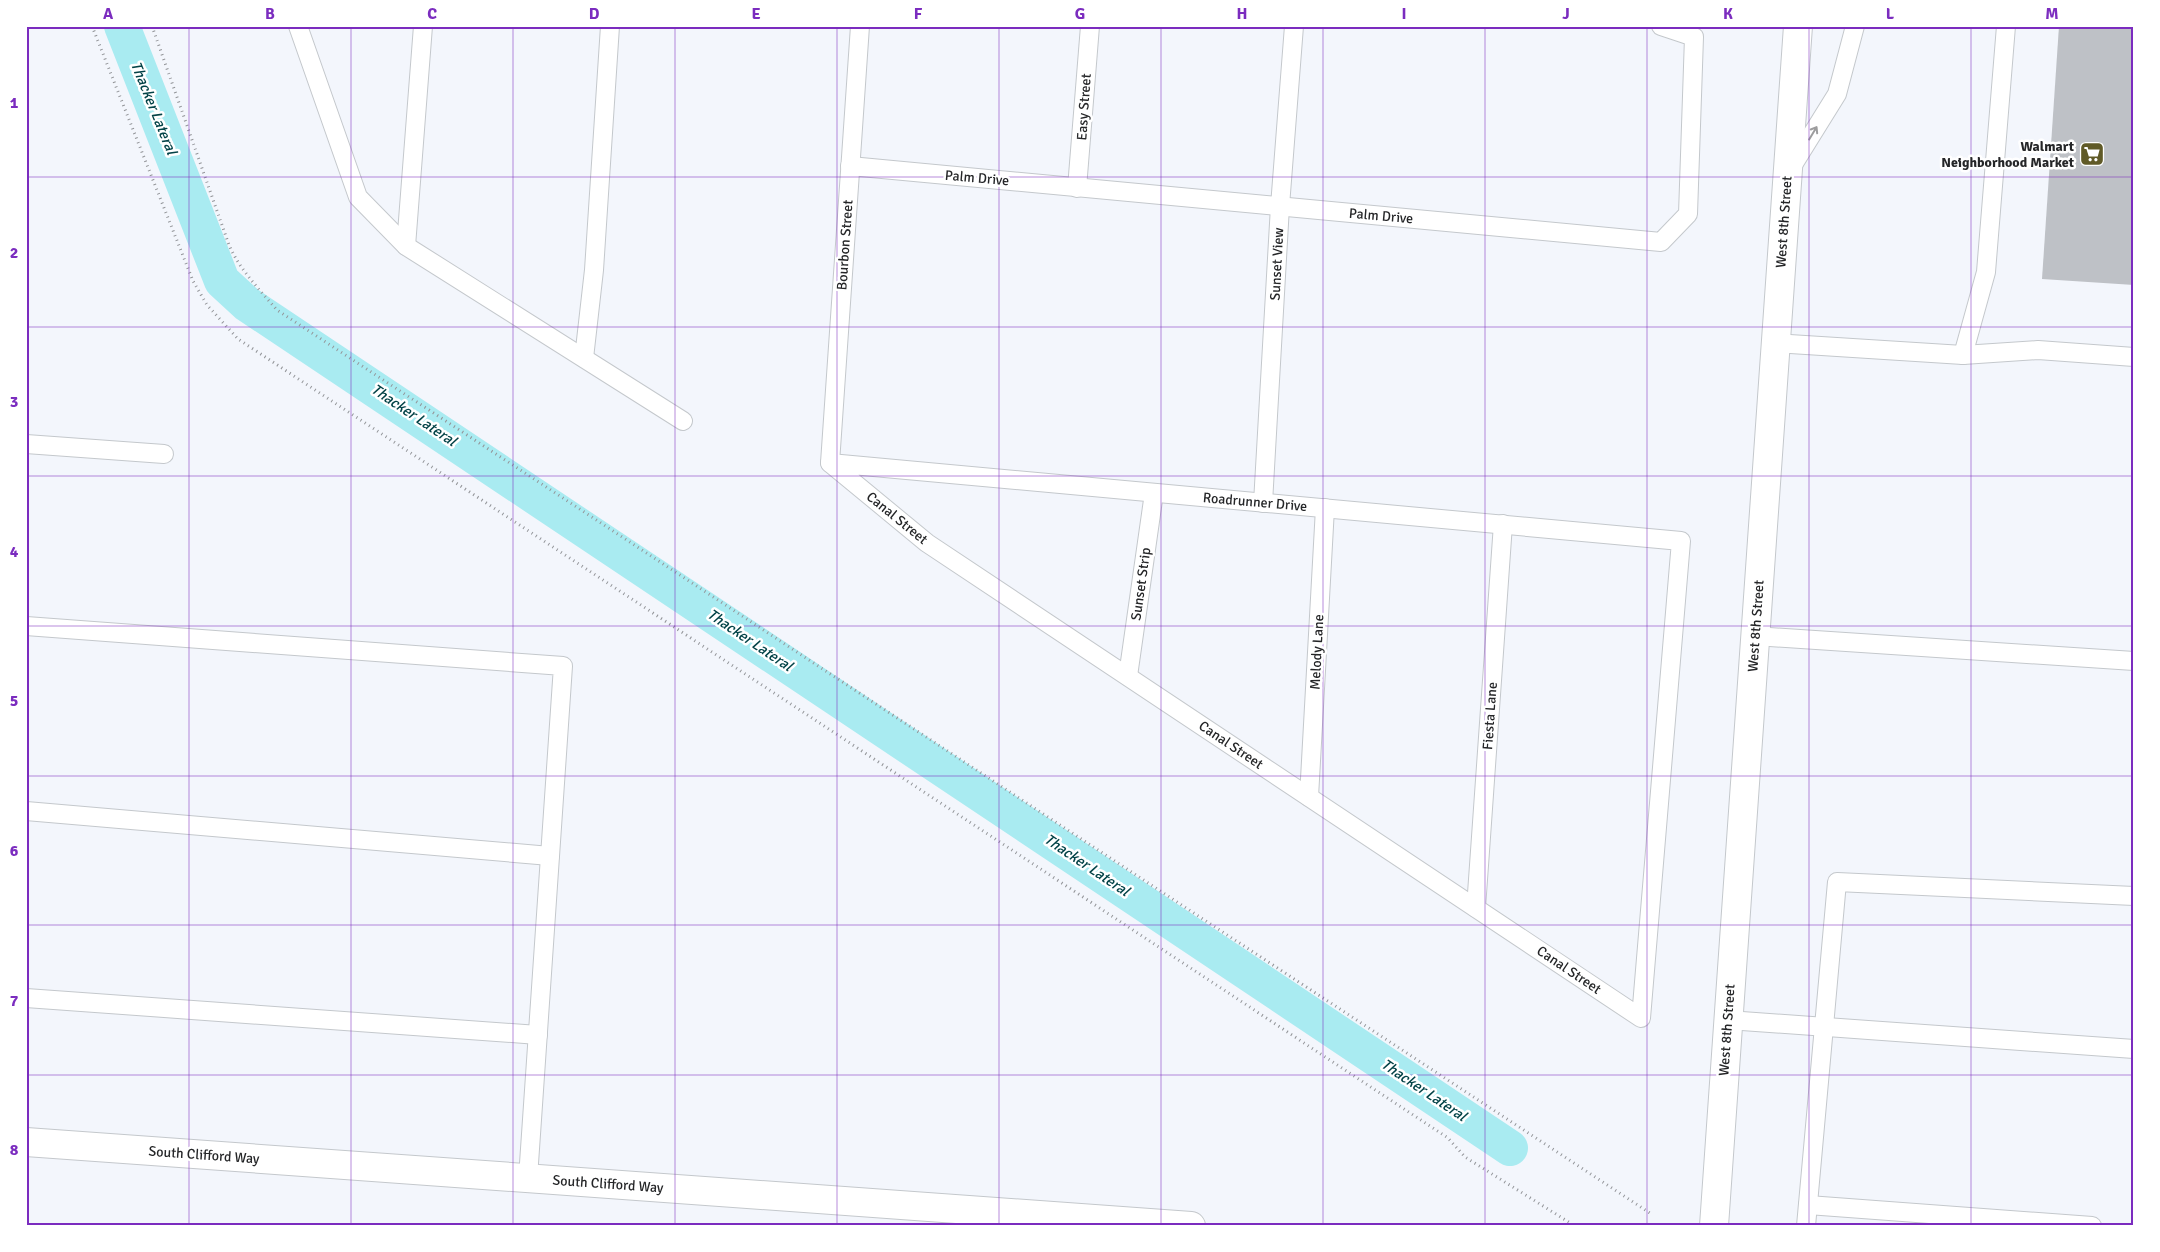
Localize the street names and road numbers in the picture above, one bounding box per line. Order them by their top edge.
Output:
street label: Easy Street [1073,73,1095,141]
street label: Palm Drive [944,167,1010,189]
street label: West 8th Street [1772,175,1796,269]
street label: Bourbon Street [833,199,857,291]
street label: Palm Drive [1348,205,1414,227]
street label: Sunset View [1267,227,1287,301]
street label: Canal Street [863,488,931,548]
street label: Roadrunner Drive [1202,489,1308,515]
street label: Sunset Strip [1127,546,1155,622]
street label: West 8th Street [1744,579,1768,673]
street label: Melody Lane [1307,614,1327,690]
street label: Fiesta Lane [1479,681,1501,751]
street label: Canal Street [1196,717,1266,773]
street label: Canal Street [1534,942,1604,998]
street label: West 8th Street [1715,983,1739,1077]
street label: South Clifford Way [148,1143,260,1167]
street label: South Clifford Way [552,1172,664,1196]

